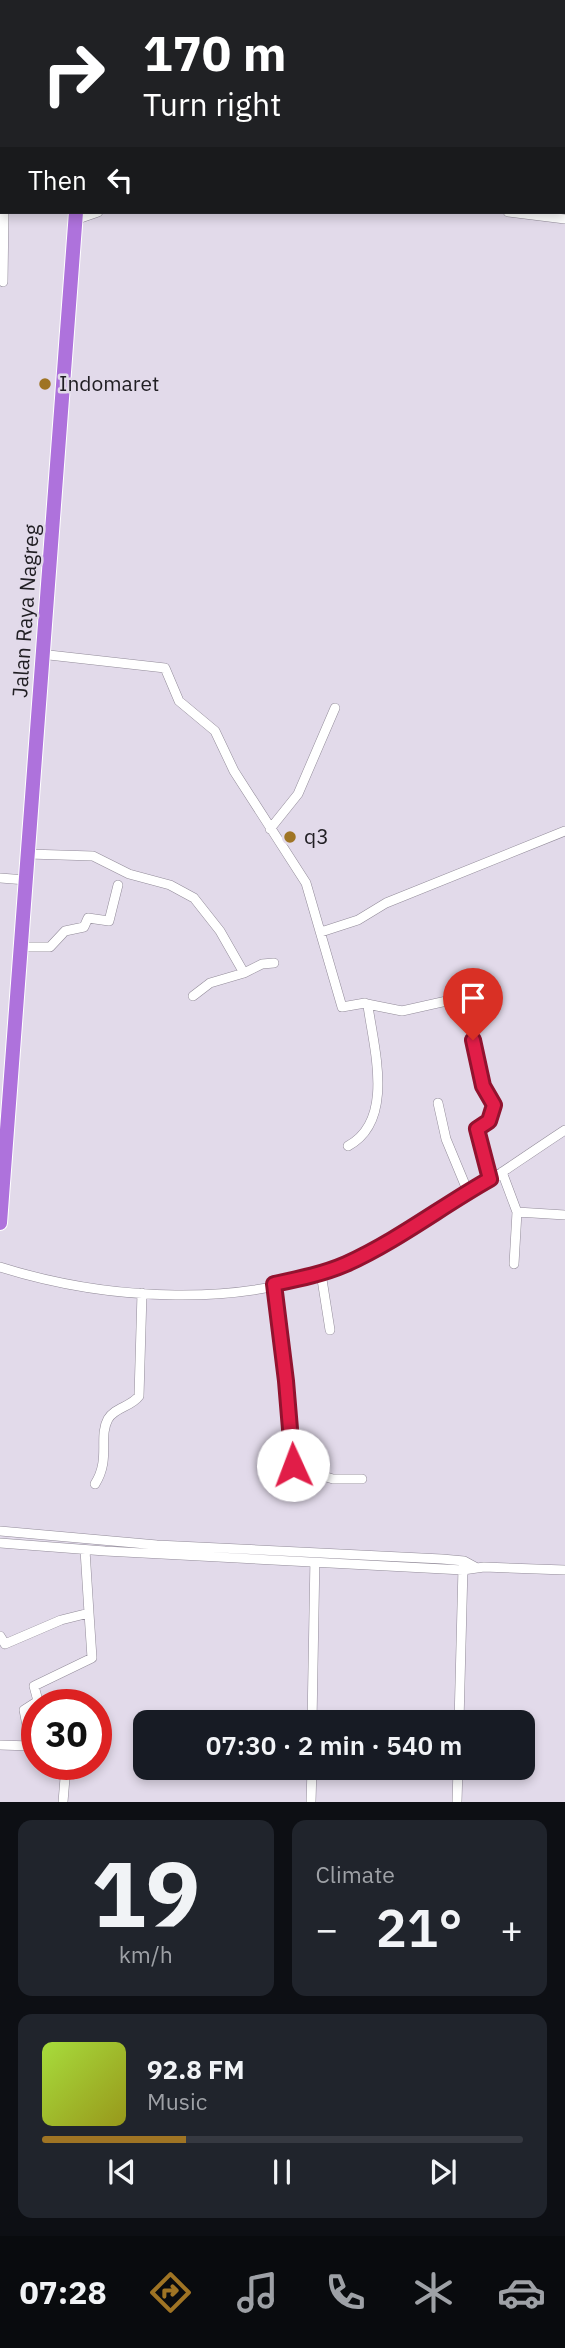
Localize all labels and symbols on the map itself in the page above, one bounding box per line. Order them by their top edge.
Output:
place label: Indomaret [59,369,159,397]
marker: Indomaret [37,376,53,392]
street label: Jalan Raya Nagreg [5,523,45,699]
place label: q3 [304,822,329,850]
marker: q3 [282,829,298,845]
pin [443,968,503,1040]
position arrow [256,1428,330,1502]
speed limit sign: 30 [21,1689,112,1780]

